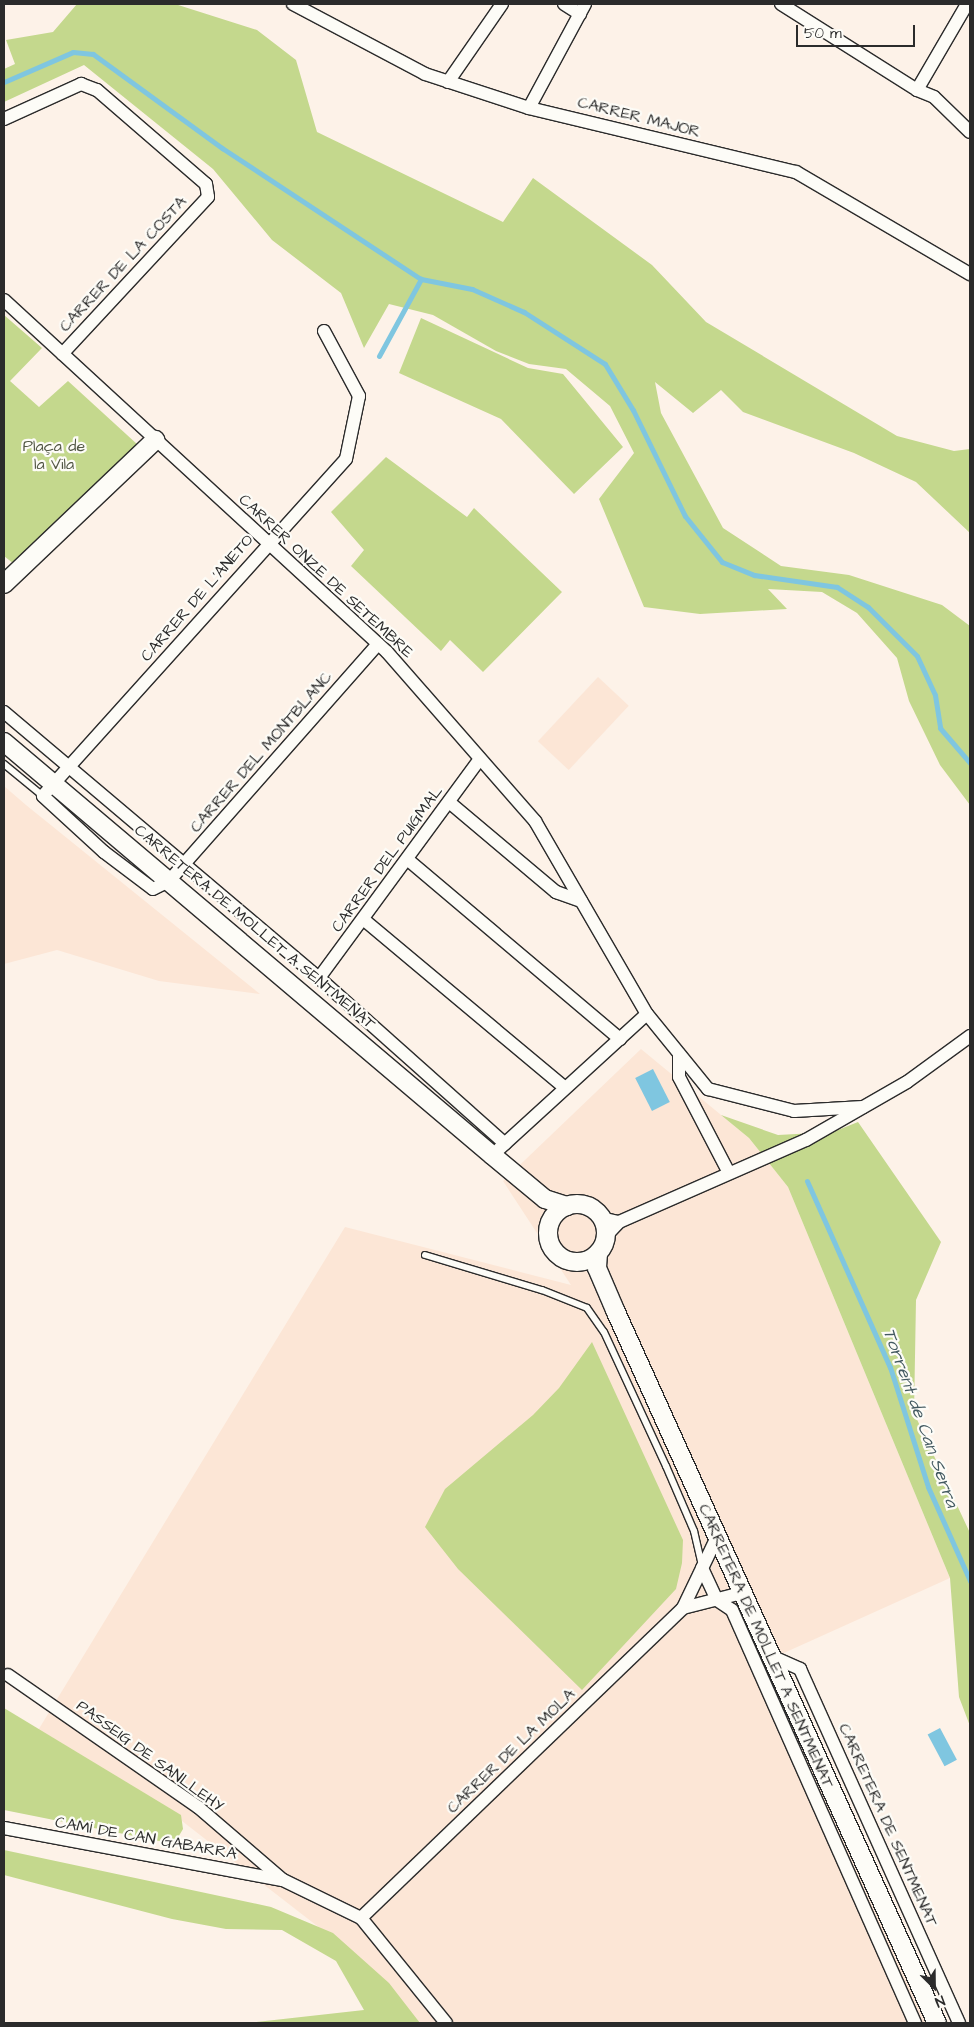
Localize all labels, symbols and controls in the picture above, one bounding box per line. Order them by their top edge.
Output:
scale bar [799,15,918,47]
text: 50 m [804,23,842,44]
street label: CARRER MAJOR [576,92,702,142]
street label: CARRER DE LA COSTA [55,192,191,336]
park label: Plaça de la Vila [23,436,85,474]
street label: CARRER ONZE DE SETEMBRE [235,490,417,662]
street label: CARRER DE L'ANETO [137,531,257,665]
street label: CARRER DEL MONTBLANC [186,668,336,836]
street label: CARRER DEL PUIGMAL [327,782,447,936]
street label: CARRETERA DE MOLLET A SENTMENAT [131,820,379,1034]
water label: Torrent de Can Serra [878,1325,962,1511]
street label: CARRETERA DE MOLLET A SENTMENAT [694,1501,838,1791]
street label: CARRER DE LA MOLA [443,1685,579,1817]
street label: PASSEIG DE SANLLEHY [73,1696,227,1816]
street label: CARRETERA DE SENTMENAT [834,1720,942,1930]
street label: CAMÍ DE CAN GABARRA [54,1813,238,1863]
north arrow [909,1962,959,2012]
text: N [932,1990,948,2012]

